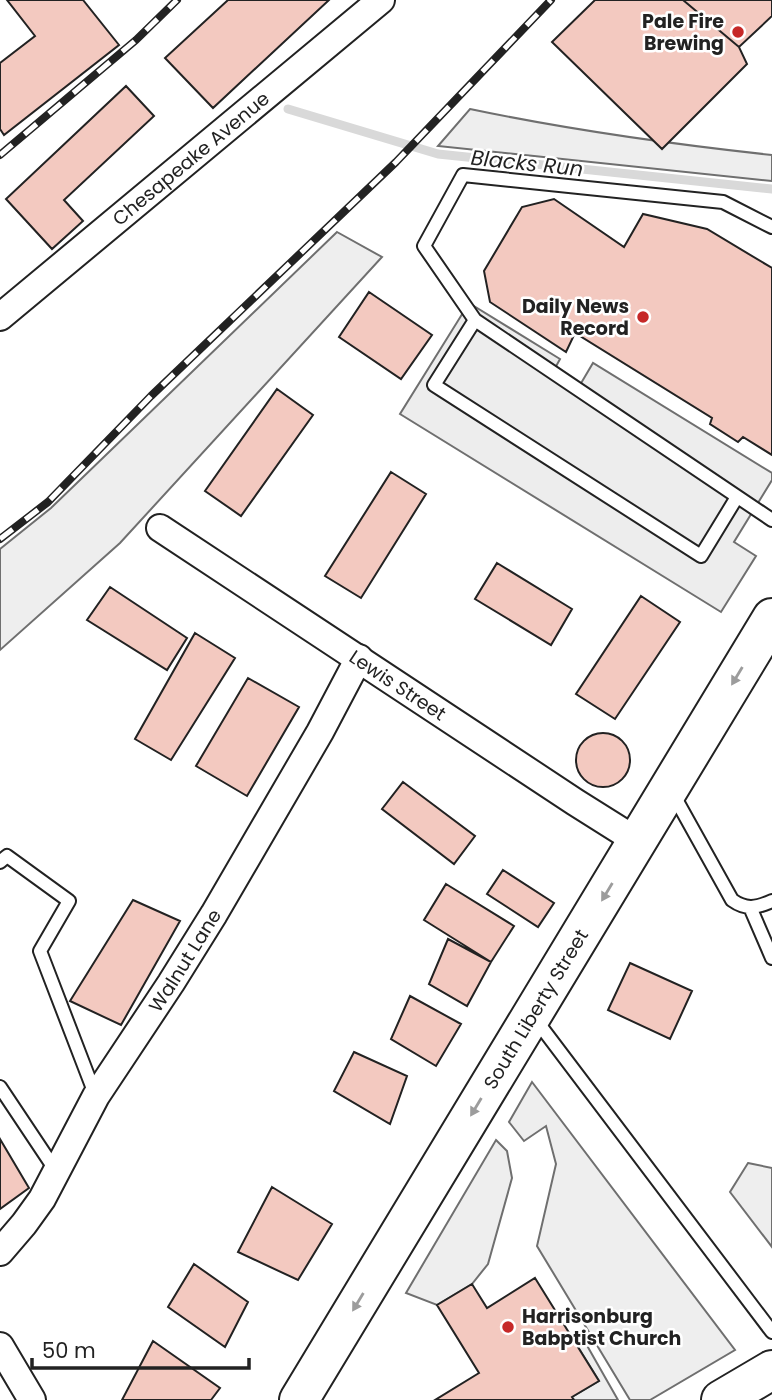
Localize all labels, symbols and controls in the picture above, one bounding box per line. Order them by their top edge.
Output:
place label: Pale Fire Brewing [642,8,724,57]
marker: Pale Fire Brewing [730,24,746,40]
street label: Chesapeake Avenue [106,85,275,232]
water label: Blacks Run [469,143,585,183]
place label: Daily News Record [522,293,629,342]
marker: Daily News Record [635,309,651,325]
street label: Lewis Street [344,643,452,727]
one-way arrow [730,666,743,686]
one-way arrow [600,882,613,901]
street label: Walnut Lane [142,904,227,1017]
street label: South Liberty Street [477,924,594,1094]
one-way arrow [470,1098,483,1117]
one-way arrow [352,1293,365,1312]
place label: Harrisonburg Babptist Church [522,1303,681,1352]
marker: Harrisonburg Babptist Church [500,1319,516,1335]
scale bar [32,1326,248,1370]
text: 50 m [42,1336,96,1365]

